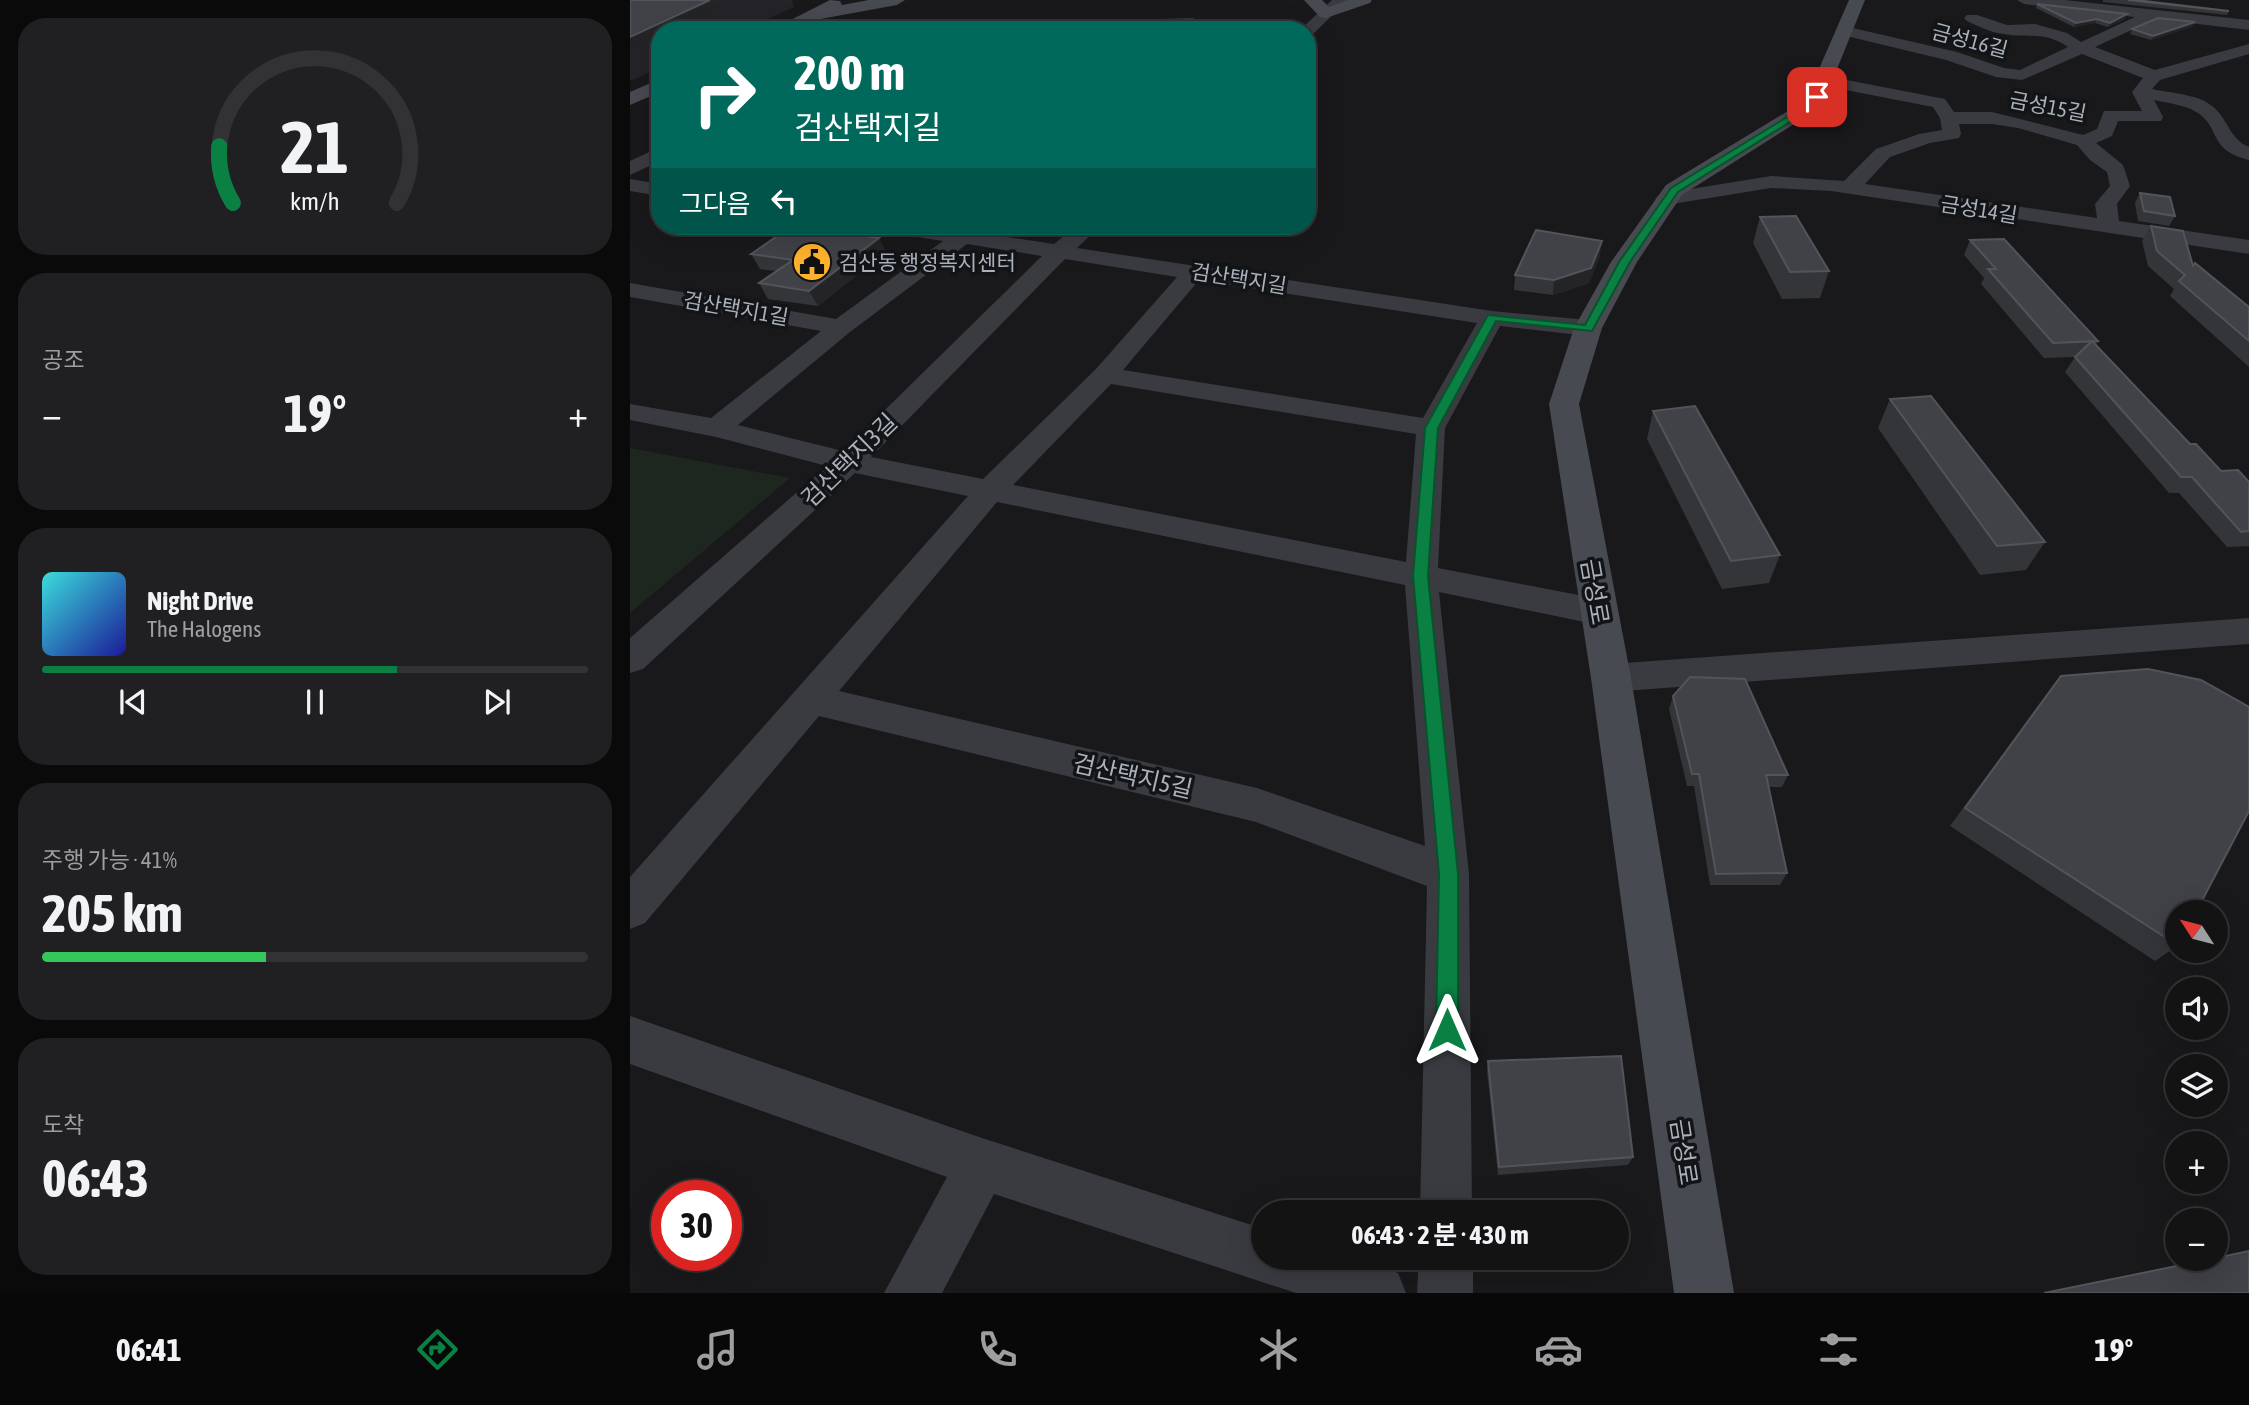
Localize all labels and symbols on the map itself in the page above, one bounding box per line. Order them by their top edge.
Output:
street label: 금성16길 [1929,18,2011,62]
pin [1787,67,1847,127]
street label: 금성15길 [2008,87,2088,125]
street label: 금성14길 [1939,191,2019,227]
public building icon: 검산동 행정복지센터 [791,241,833,283]
place label: 검산동 행정복지센터 [839,250,1016,274]
street label: 검산택지길 [1189,259,1289,297]
street label: 검산택지1길 [681,287,791,329]
street label: 검산택지3길 [796,408,902,512]
street label: 금성로 [1576,557,1614,627]
street label: 검산택지5길 [1071,749,1195,803]
north arrow [2165,900,2228,962]
position arrow [1410,993,1484,1067]
street label: 금성로 [1665,1117,1703,1187]
speed limit sign: 30 [651,1180,742,1271]

